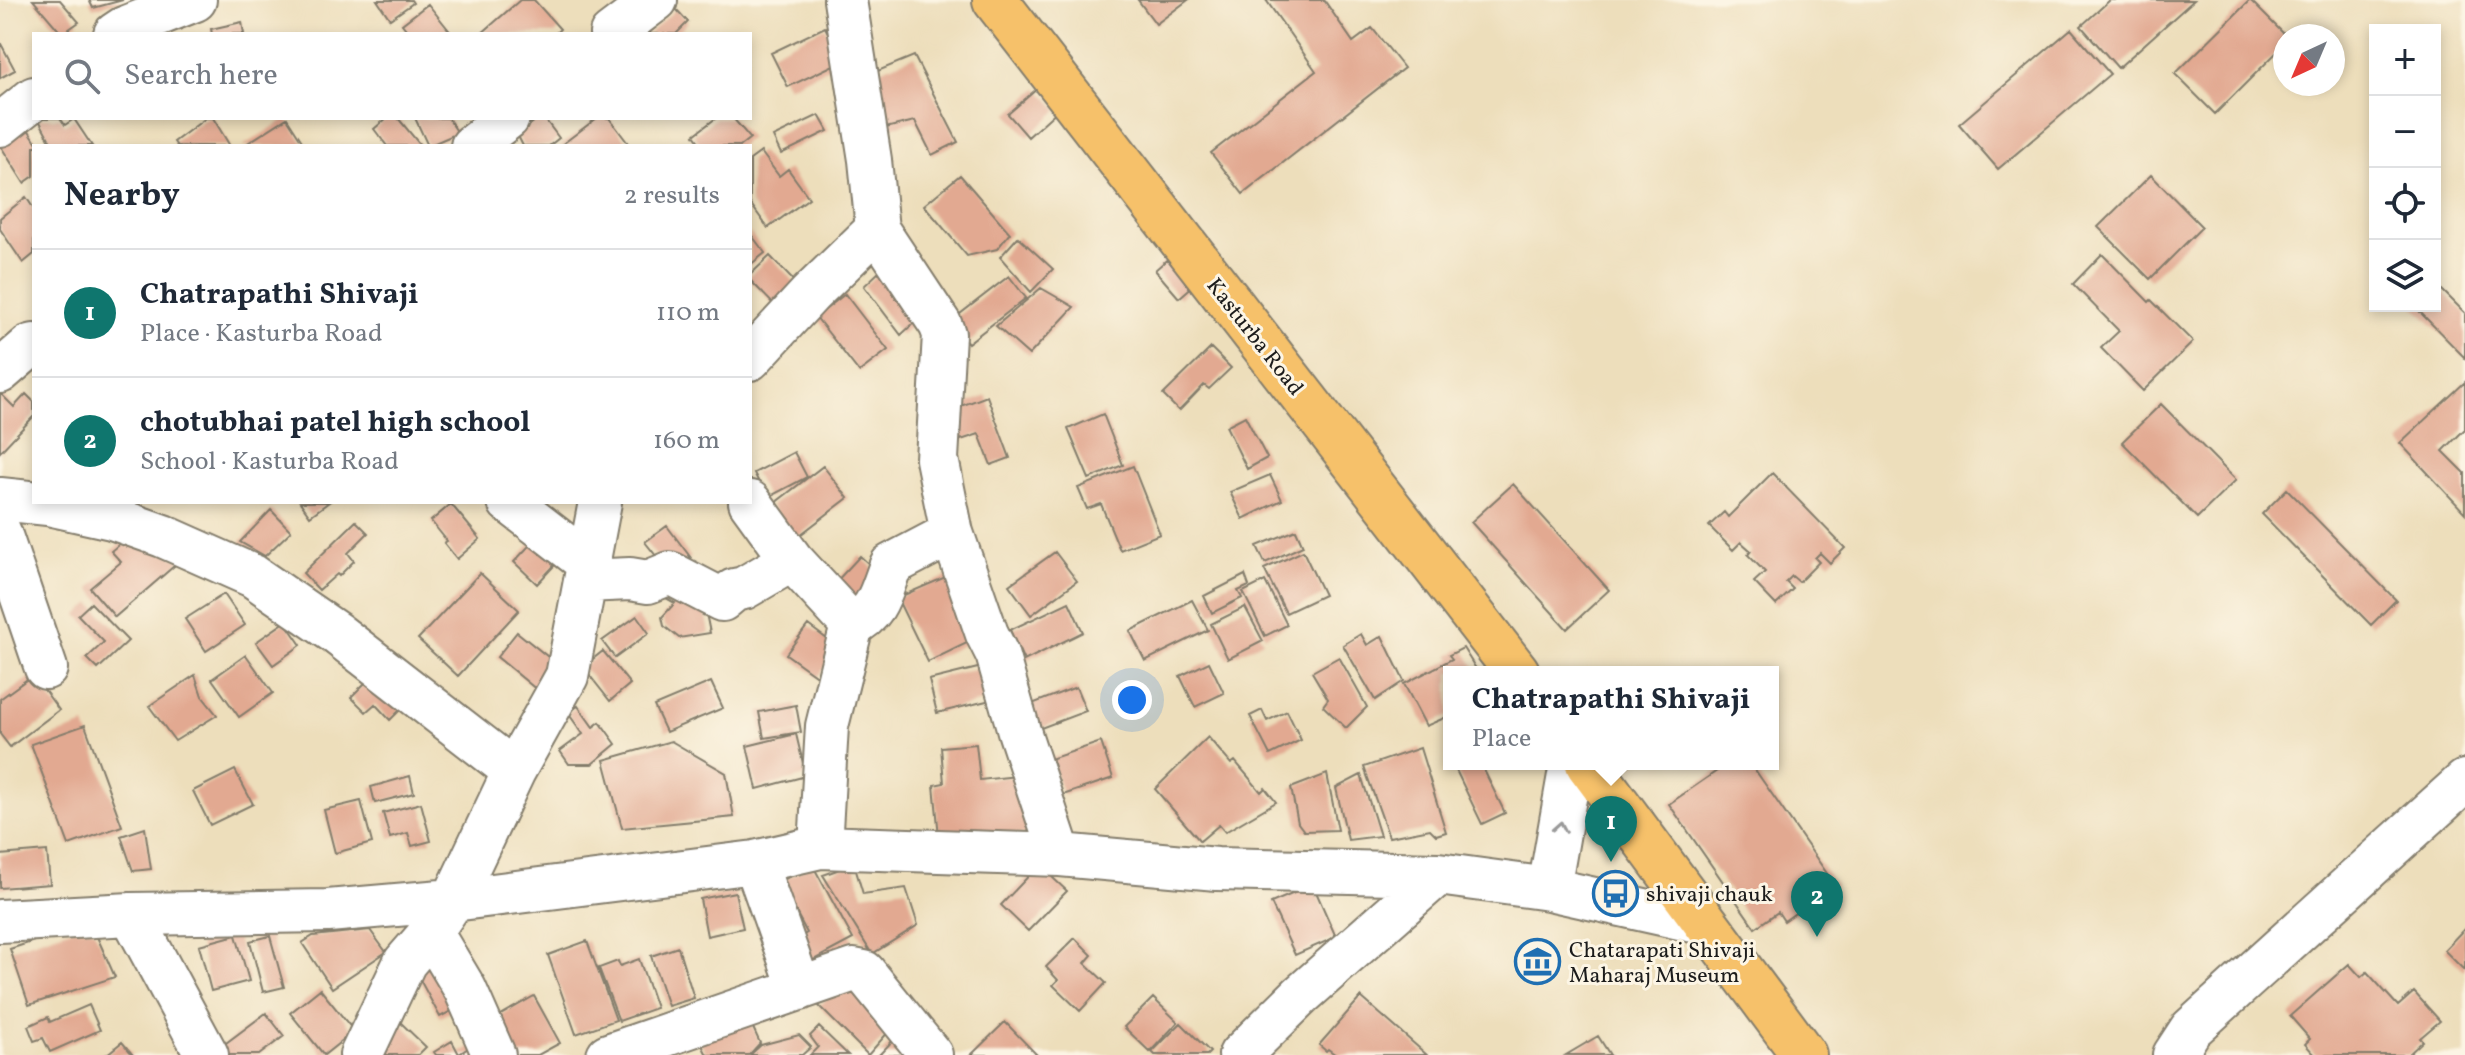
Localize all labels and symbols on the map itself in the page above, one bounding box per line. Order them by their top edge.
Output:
north arrow [2273,24,2345,96]
street label: Kasturba Road [1198,272,1310,403]
your location [1112,680,1152,720]
pin: 1 [1585,796,1637,862]
one-way arrow [1551,820,1568,833]
bus stop icon: shivaji chauk [1591,869,1639,917]
pin: 2 [1791,871,1843,937]
place label: shivaji chauk [1646,880,1773,911]
place label: Chatarapati Shivaji Maharaj Museum [1569,936,1755,992]
museum icon: Chatarapati Shivaji Maharaj Museum [1514,938,1562,986]

